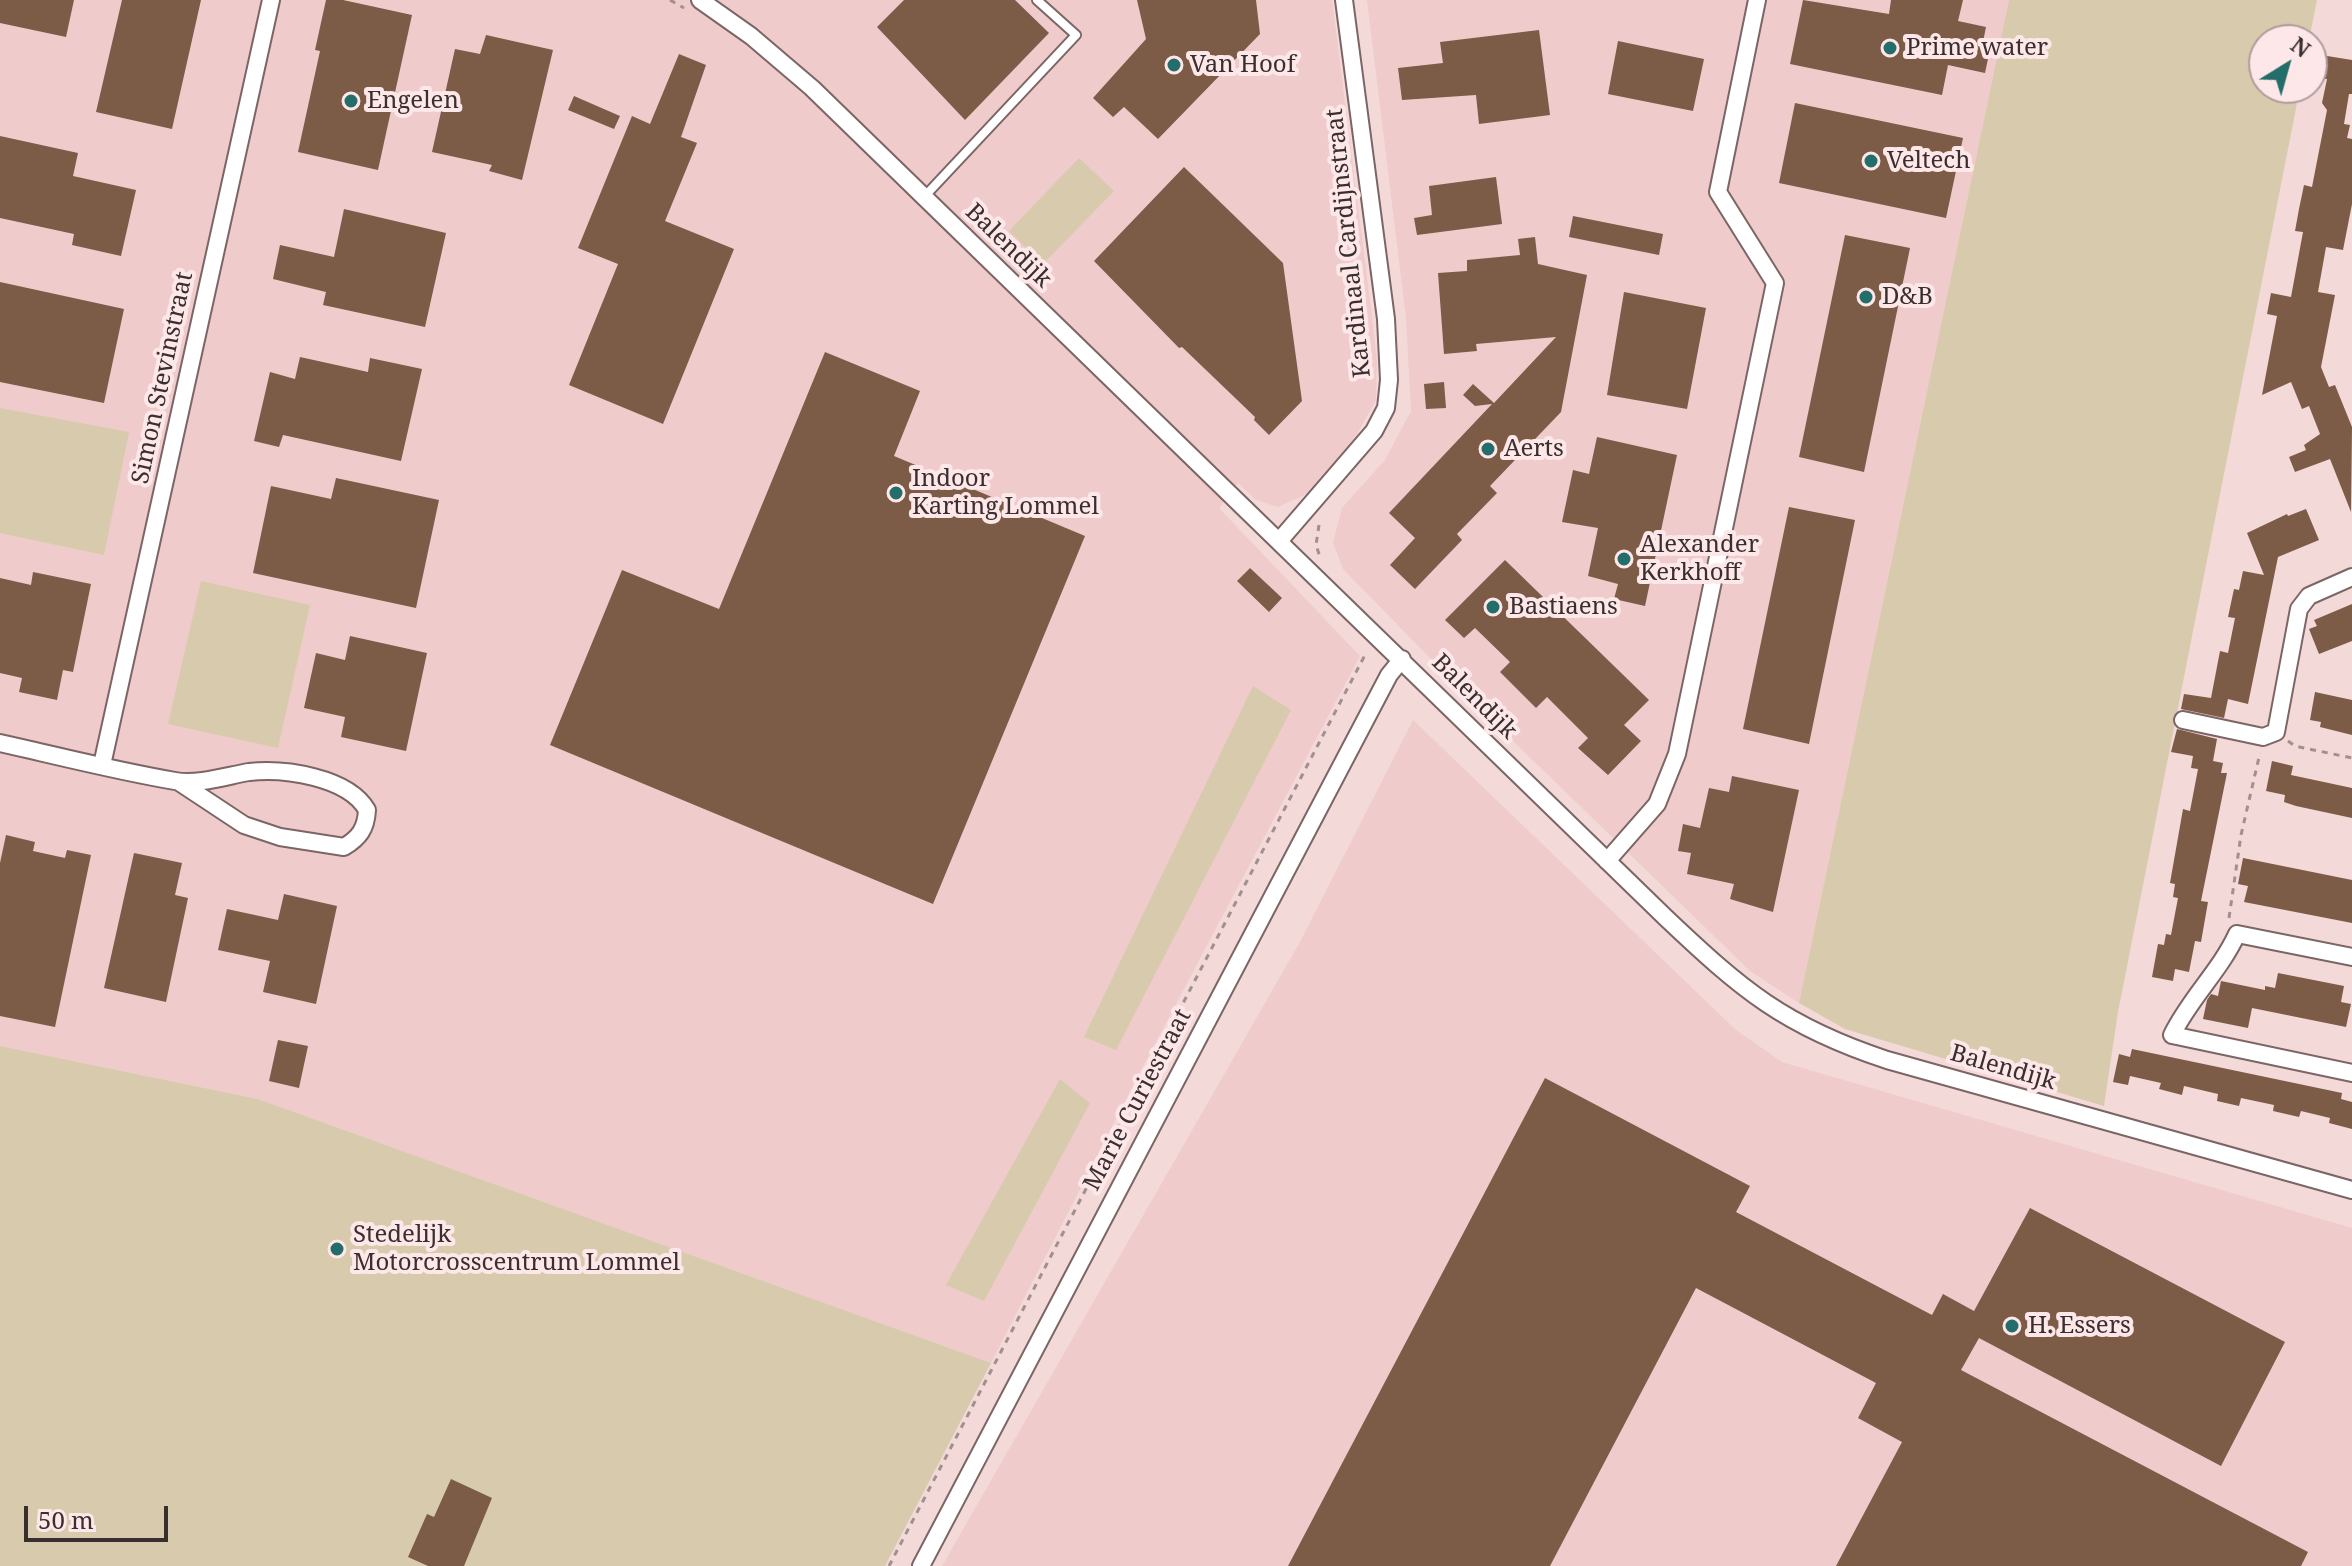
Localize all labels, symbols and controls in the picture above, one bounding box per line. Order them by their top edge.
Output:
north arrow [2248,24,2328,104]
text: N [2285,29,2317,64]
place label: Prime water [1906,34,2048,62]
marker: Prime water [1881,39,1899,57]
place label: Van Hoof [1190,51,1296,79]
marker: Van Hoof [1165,56,1183,74]
place label: Engelen [367,87,459,115]
marker: Engelen [342,92,360,110]
street label: Kardinaal Cardijnstraat [1321,107,1377,379]
place label: Veltech [1887,147,1970,175]
marker: Veltech [1862,152,1880,170]
street label: Balendijk [959,198,1057,294]
street label: Simon Stevinstraat [126,269,200,487]
place label: D&B [1882,283,1933,311]
marker: D&B [1857,288,1875,306]
place label: Aerts [1504,435,1564,463]
marker: Aerts [1479,440,1497,458]
place label: Indoor Karting Lommel [912,465,1099,521]
marker: Indoor Karting Lommel [887,484,905,502]
place label: Alexander Kerkhoff [1640,531,1759,587]
marker: Alexander Kerkhoff [1615,550,1633,568]
place label: Bastiaens [1509,593,1618,621]
marker: Bastiaens [1484,598,1502,616]
street label: Balendijk [1425,648,1523,746]
street label: Marie Curiestraat [1078,1004,1198,1196]
street label: Balendijk [1947,1039,2059,1097]
place label: Stedelijk Motorcrosscentrum Lommel [353,1221,680,1277]
marker: Stedelijk Motorcrosscentrum Lommel [328,1240,346,1258]
place label: H. Essers [2028,1312,2131,1340]
marker: H. Essers [2003,1317,2021,1335]
scale bar [28,1490,172,1540]
text: 50 m [38,1503,94,1536]

